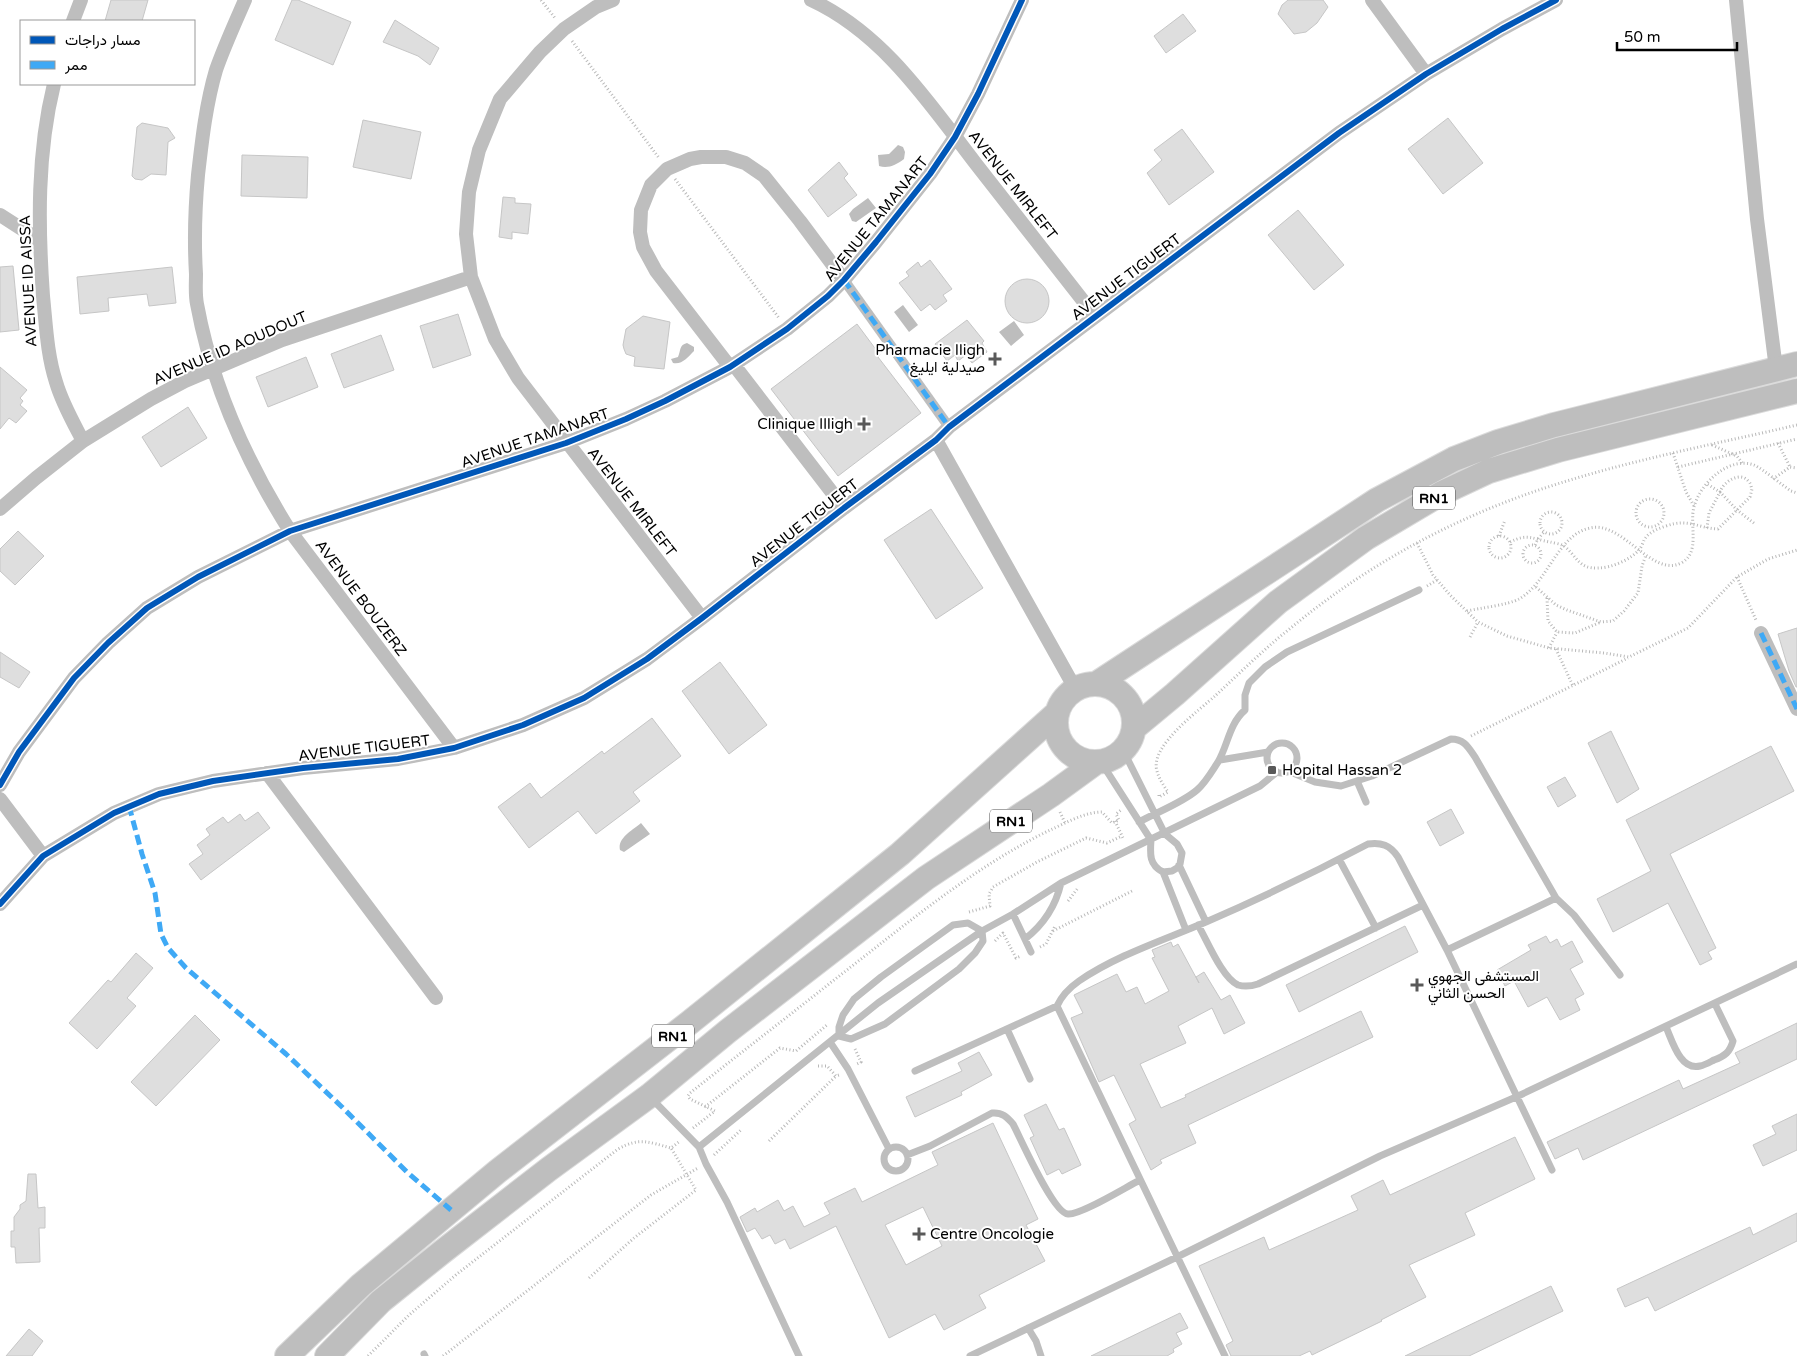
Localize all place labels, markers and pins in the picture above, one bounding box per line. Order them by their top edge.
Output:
place label: Pharmacie Iligh صيدلية ايليغ [875,341,985,378]
marker: Pharmacie Iligh صيدلية ايليغ [989,353,1001,365]
place label: Clinique Illigh [757,415,853,433]
marker: Clinique Illigh [857,417,871,431]
place label: Hopital Hassan 2 [1282,761,1402,779]
marker: Hopital Hassan 2 [1266,764,1278,776]
place label: المستشفى الجهوي الحسن الثاني [1428,967,1539,1006]
marker: المستشفى الجهوي الحسن الثاني [1410,978,1424,992]
place label: Centre Oncologie [930,1225,1054,1243]
marker: Centre Oncologie [912,1227,926,1241]

